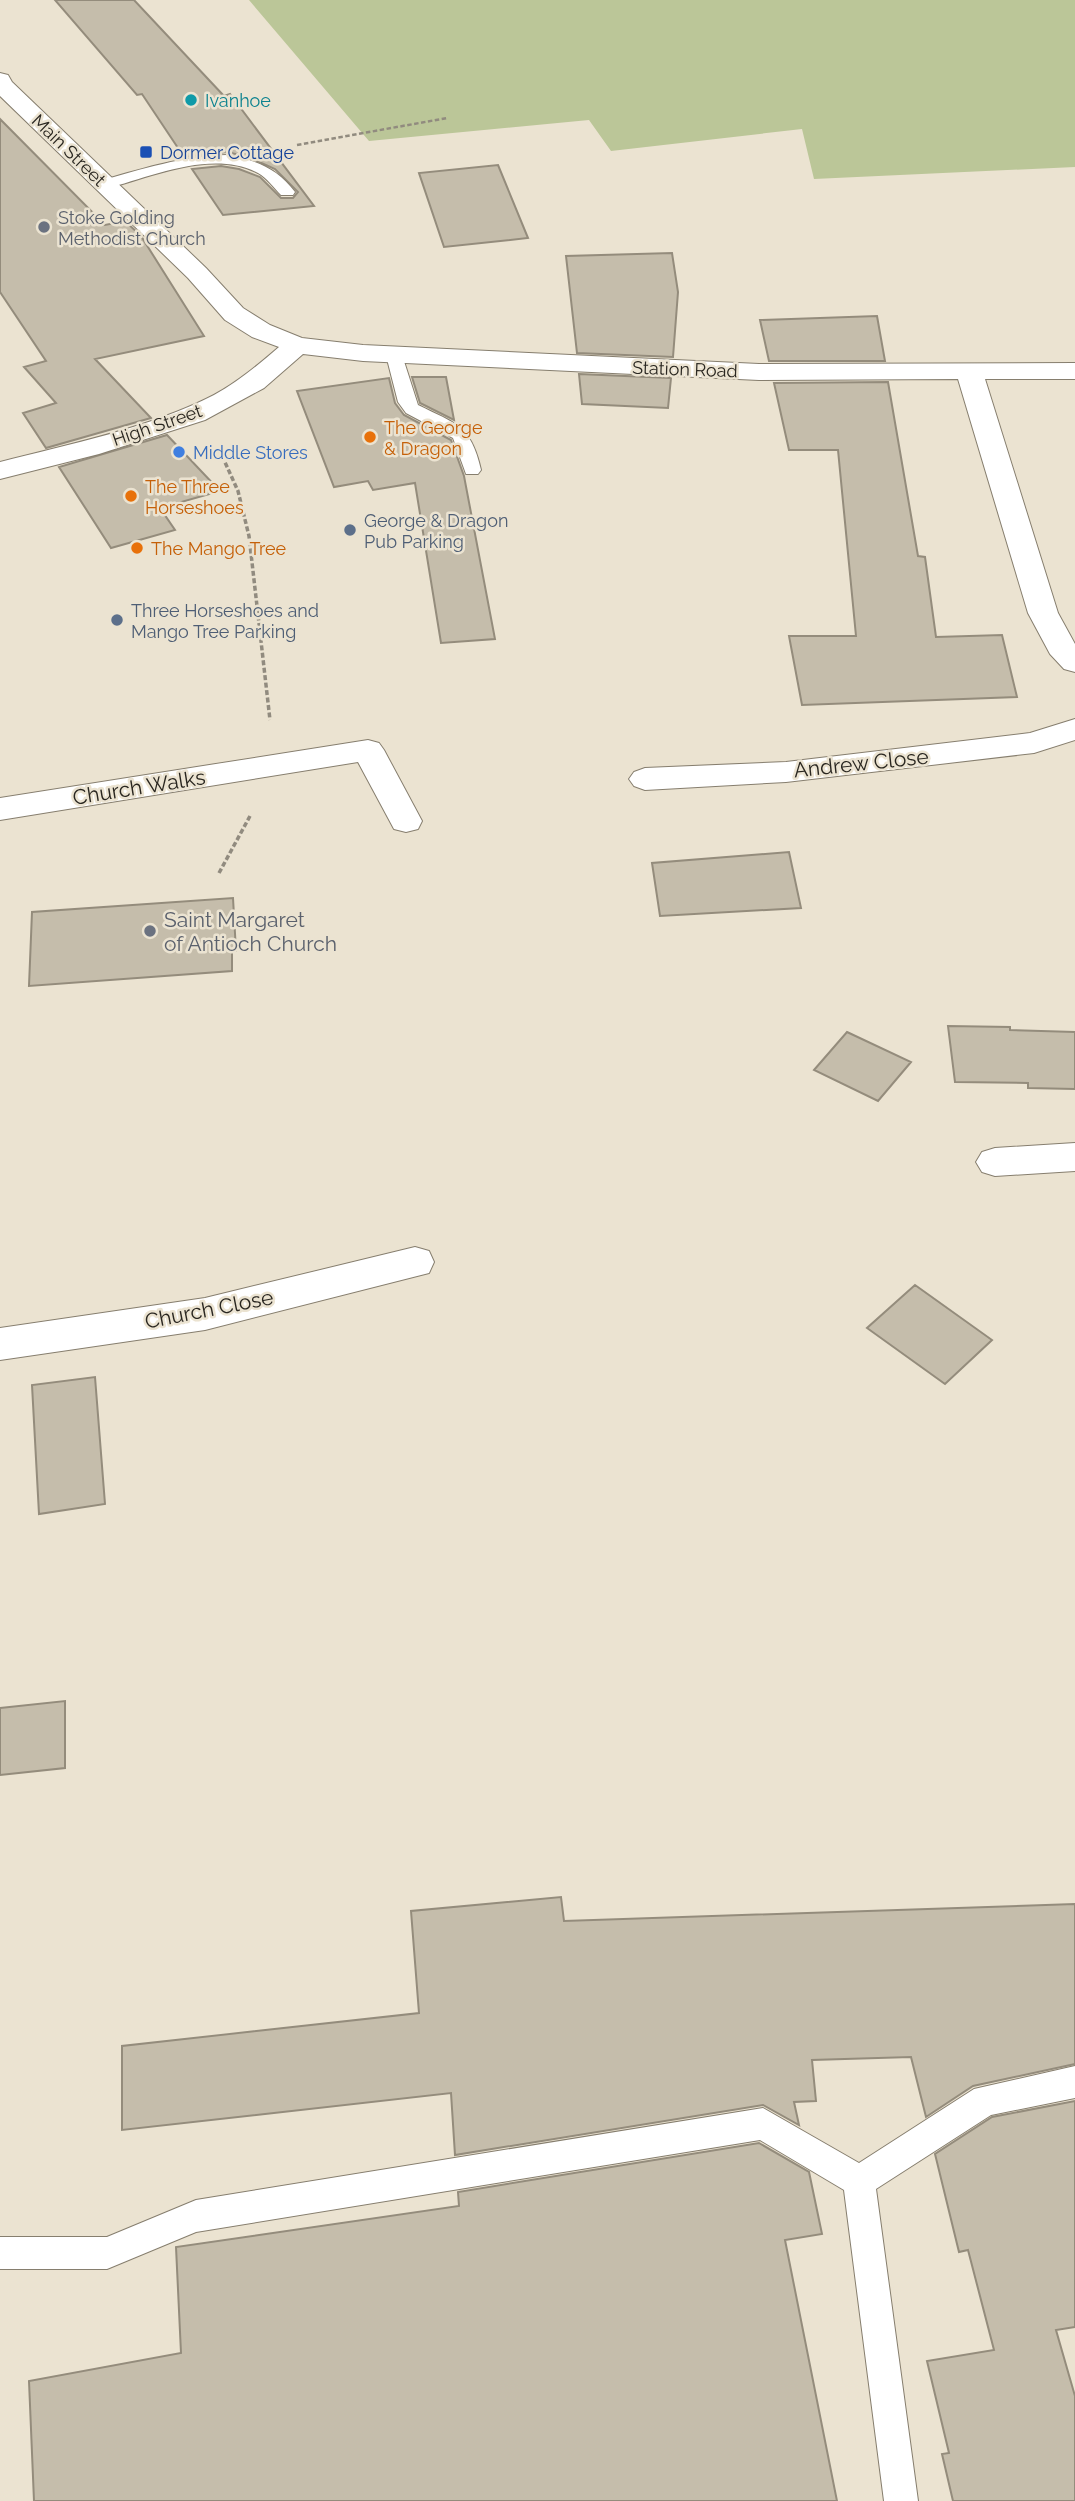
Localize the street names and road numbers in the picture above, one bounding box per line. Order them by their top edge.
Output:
street label: Main Street [28,110,110,190]
street label: Station Road [632,357,738,381]
street label: High Street [109,400,205,450]
street label: Andrew Close [792,743,930,783]
street label: Church Walks [71,764,207,810]
street label: Church Close [143,1284,275,1334]

